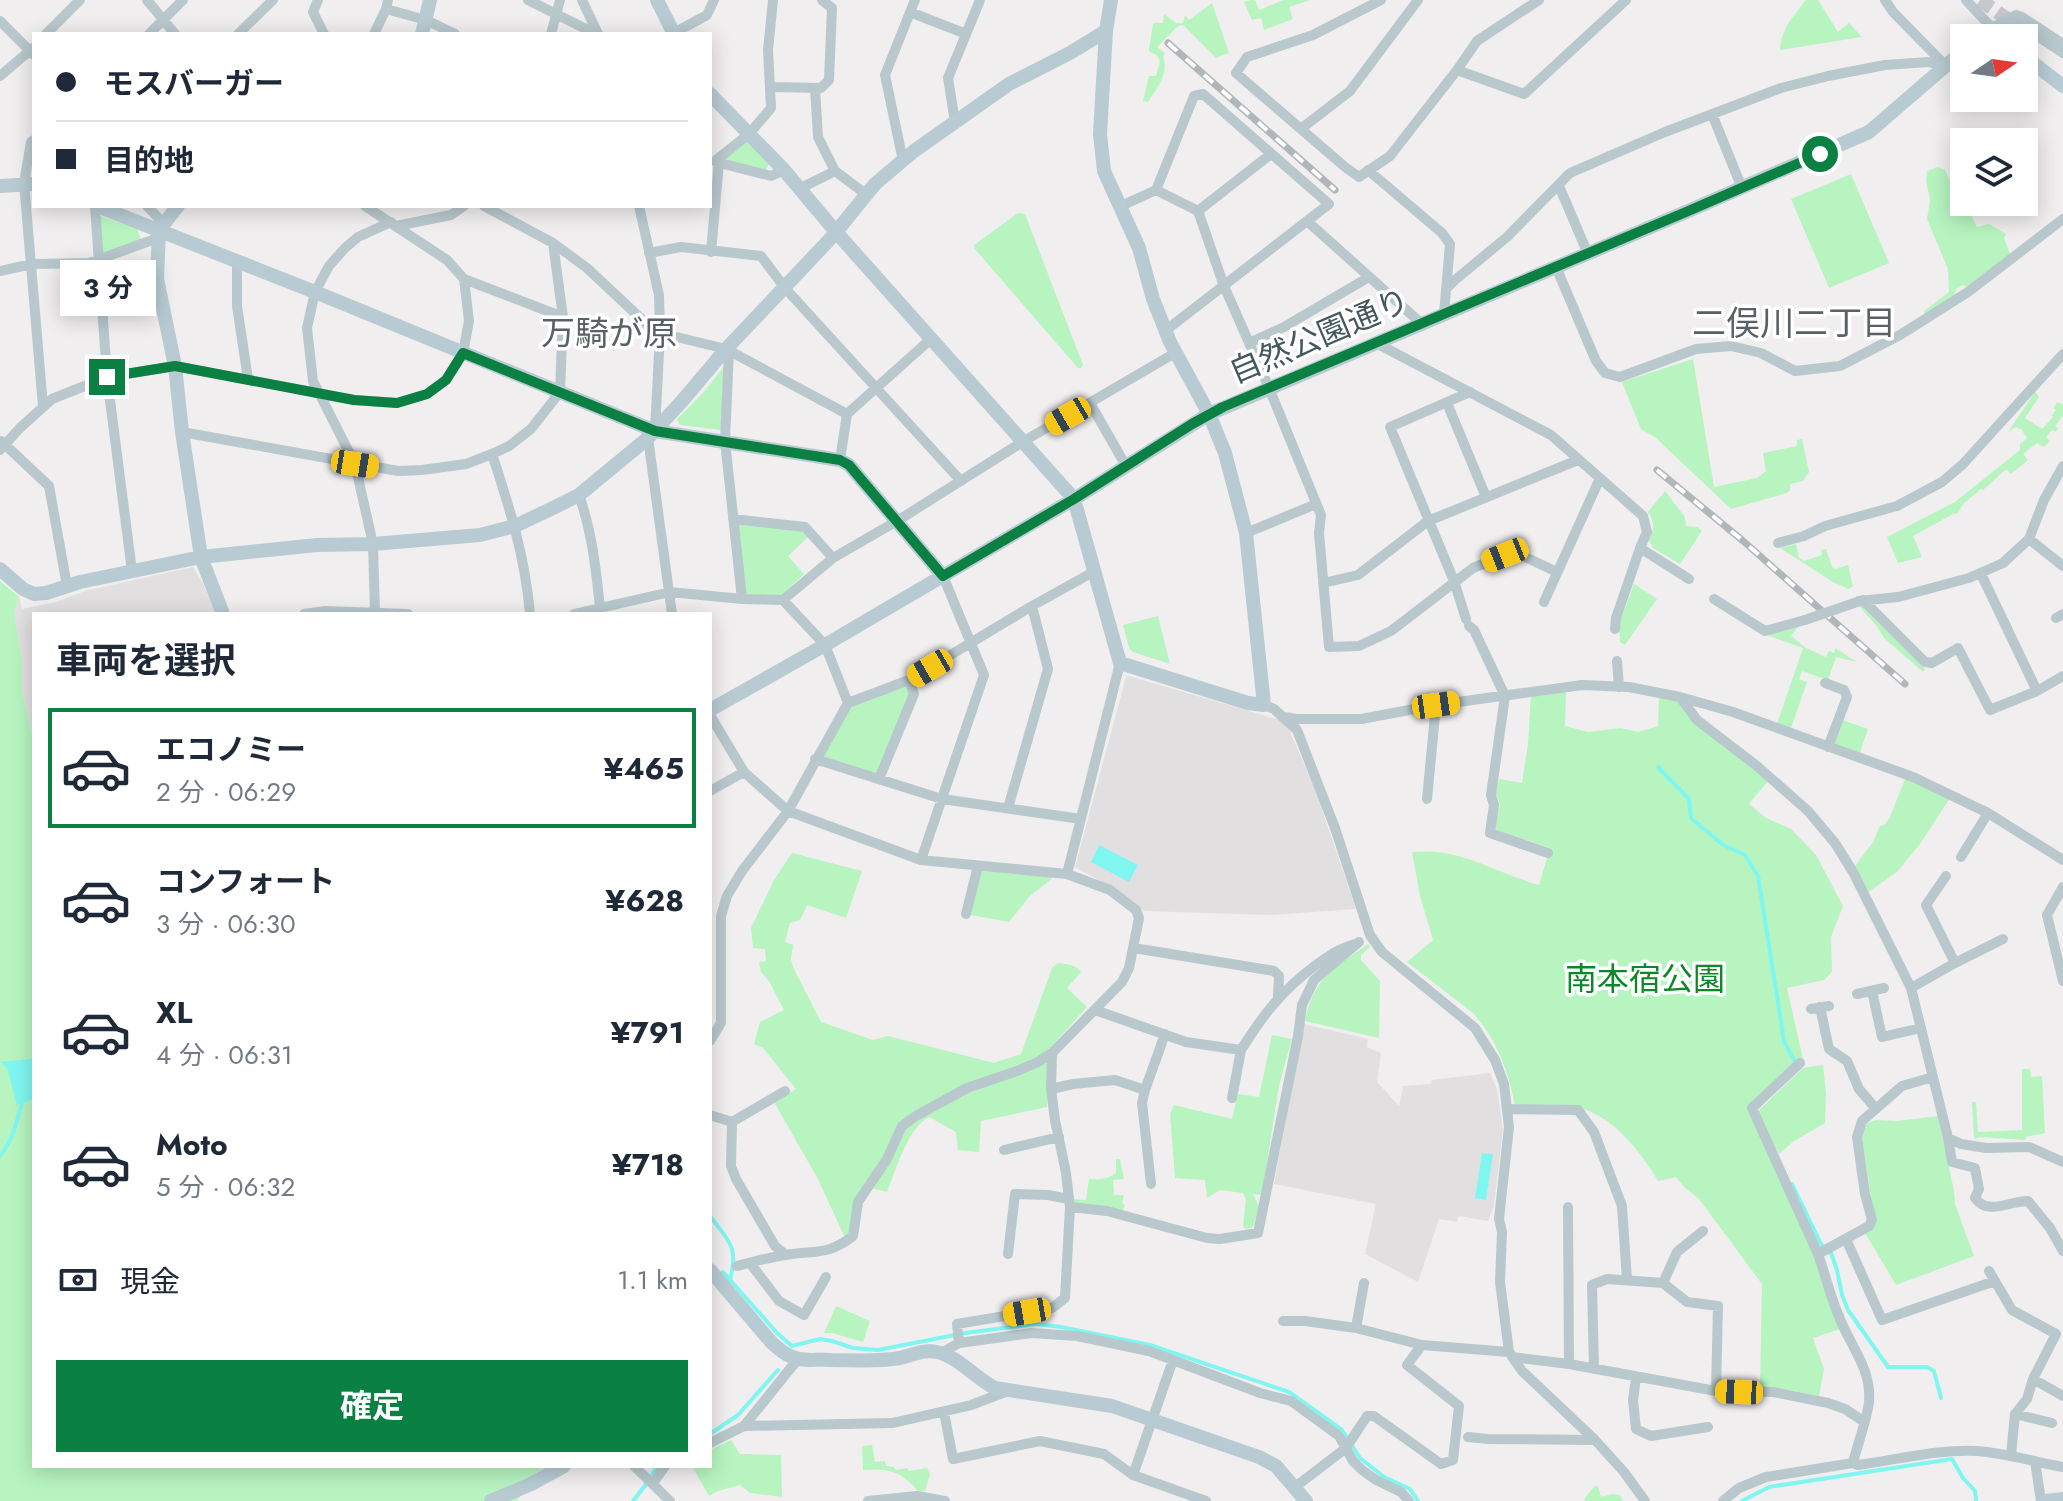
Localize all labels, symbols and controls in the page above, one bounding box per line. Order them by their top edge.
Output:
north arrow [1950,24,2038,112]
map controls [1950,24,2038,216]
text: モスバーガー [104,62,284,105]
button: layers [1950,128,2038,216]
route start [1802,136,1838,172]
text: 目的地 [104,139,194,182]
callout: 3 分 [59,261,155,317]
text: 3 分 [83,269,133,307]
street label: 自然公園通り [1222,277,1416,395]
district label: 二俣川二丁目 [1692,299,1896,348]
district label: 万騎が原 [541,309,677,358]
route end [89,359,125,395]
car [1041,394,1095,438]
car [329,448,381,480]
car [1478,535,1532,575]
text: 車両を選択 [56,634,236,686]
car [903,646,957,690]
car [1411,690,1461,720]
text: エコノミー [156,728,306,771]
icon: car [60,732,132,804]
text: ¥465 [604,747,684,790]
text: 2 分 · 06:29 [156,773,296,811]
text: コンフォート [156,860,335,903]
icon: car [60,864,132,936]
text: ¥628 [605,879,684,922]
text: 3 分 · 06:30 [156,905,296,943]
park label: 南本宿公園 [1565,956,1725,1002]
text: XL [156,991,192,1034]
icon: car [60,996,132,1068]
text: ¥791 [611,1011,684,1054]
text: 4 分 · 06:31 [156,1036,293,1074]
text: Moto [156,1123,228,1166]
icon: car [60,1128,132,1200]
text: ¥718 [612,1143,684,1186]
text: 5 分 · 06:32 [156,1168,295,1206]
icon: cash [56,1258,100,1302]
text: 現金 [120,1260,180,1303]
text: 1.1 km [617,1261,688,1299]
car [1001,1296,1053,1328]
button: 確定 [56,1360,688,1452]
car [1715,1379,1763,1405]

